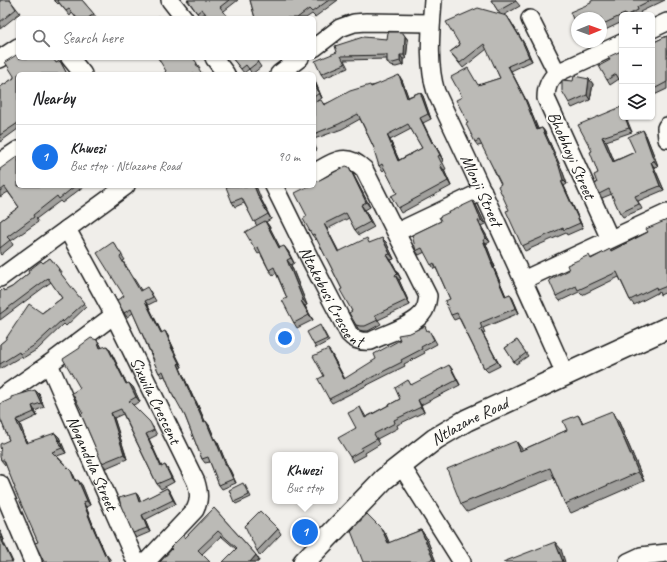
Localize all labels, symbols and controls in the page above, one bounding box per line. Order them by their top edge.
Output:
north arrow [571,12,607,48]
map controls [619,12,655,120]
button: + [619,12,655,48]
search box [16,16,316,60]
icon: search [30,27,52,49]
text: Search here [62,29,123,48]
button: − [619,48,655,84]
button: layers [619,84,655,120]
text: Nearby [32,88,75,109]
street label: Bhobhoyi Street [543,108,601,204]
text: Khwezi [70,139,105,158]
text: 1 [42,149,48,165]
text: 90 m [278,149,300,165]
street label: Mlonji Street [456,151,508,232]
text: Bus stop · Ntlazane Road [70,158,181,174]
street label: Ntakobusi Crescent [294,243,367,353]
your location [275,328,295,348]
street label: Sixwila Crescent [125,354,187,450]
street label: Ntlazane Road [427,391,515,450]
street label: Noqandula Street [62,412,123,516]
popup [272,452,338,504]
text: Khwezi [286,461,322,480]
text: Bus stop [286,480,324,496]
pin: 1 [292,517,318,547]

